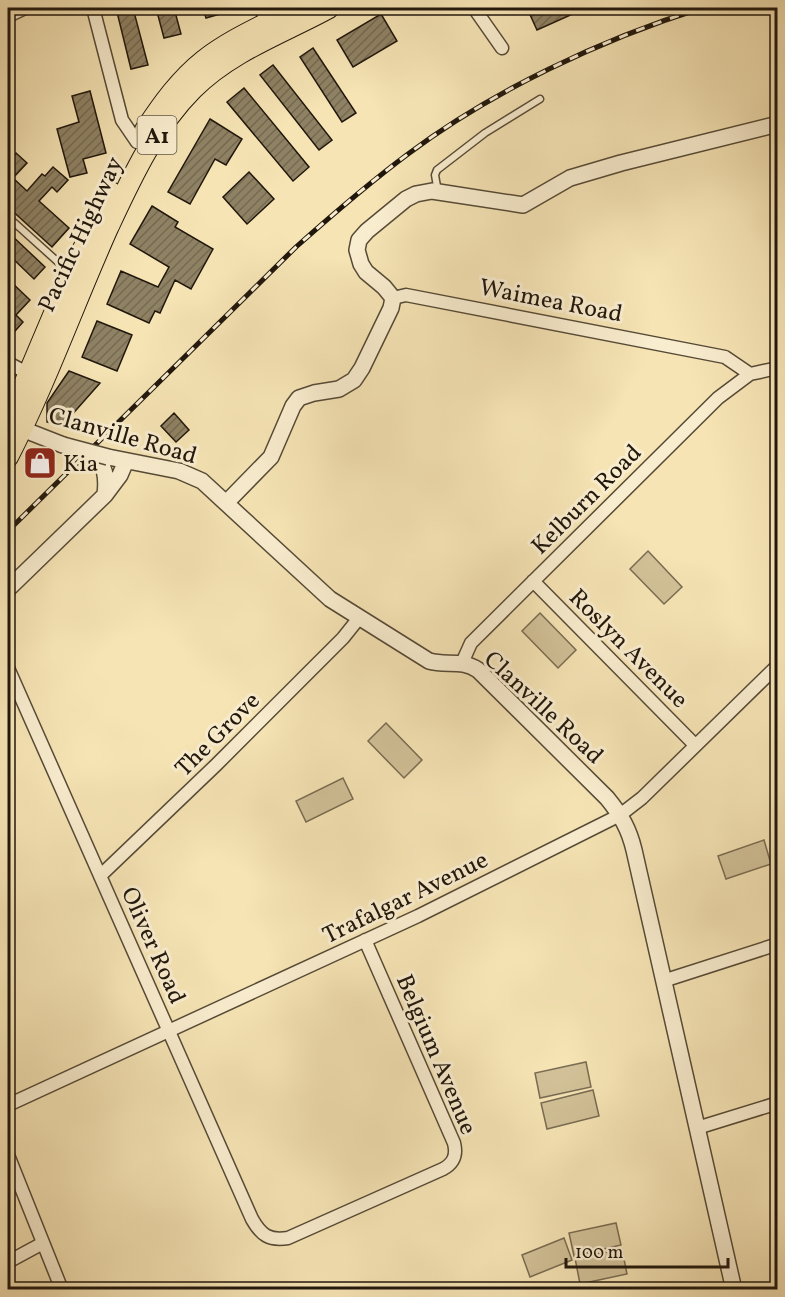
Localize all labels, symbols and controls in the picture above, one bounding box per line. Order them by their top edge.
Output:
road number: A1 [138,116,176,154]
street label: Pacific Highway [31,151,133,318]
street label: Waimea Road [476,271,625,332]
street label: Clanville Road [44,400,201,474]
street label: Kelburn Road [525,438,650,563]
shop icon: Kia [22,445,58,481]
place label: Kia [63,448,98,482]
street label: Roslyn Avenue [560,582,695,717]
street label: Clanville Road [475,644,610,773]
street label: The Grove [168,685,269,786]
street label: Trafalgar Avenue [318,844,494,954]
street label: Oliver Road [111,882,193,1010]
street label: Belgium Avenue [386,969,484,1140]
scale bar [566,1231,728,1269]
text: 100 m [575,1241,624,1266]

